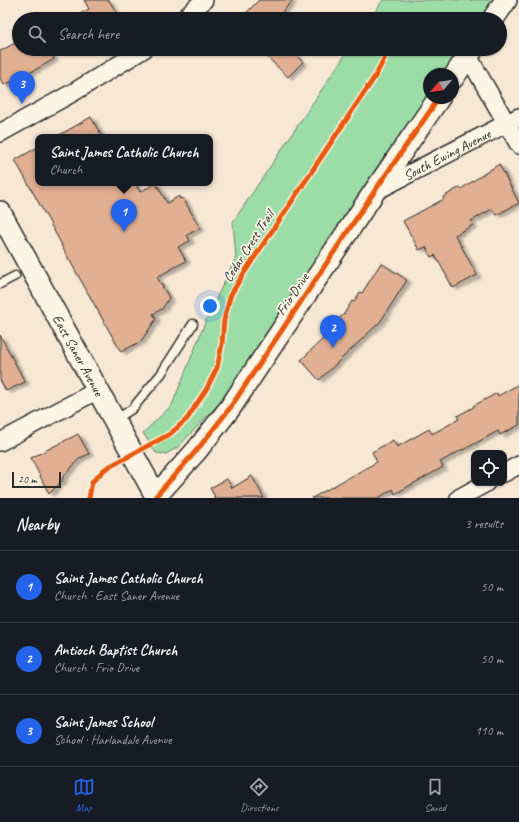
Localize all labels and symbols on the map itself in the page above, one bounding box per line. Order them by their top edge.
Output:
north arrow [423,68,459,104]
pin: 3 [9,71,35,104]
street label: South Ewing Avenue [401,125,495,184]
pin: 1 [111,199,137,232]
street label: Cedar Crest Trail [219,205,279,285]
street label: Frio Drive [272,269,313,319]
your location [200,296,220,316]
street label: East Saner Avenue [49,311,108,400]
pin: 2 [320,315,346,348]
scale bar [12,470,61,489]

